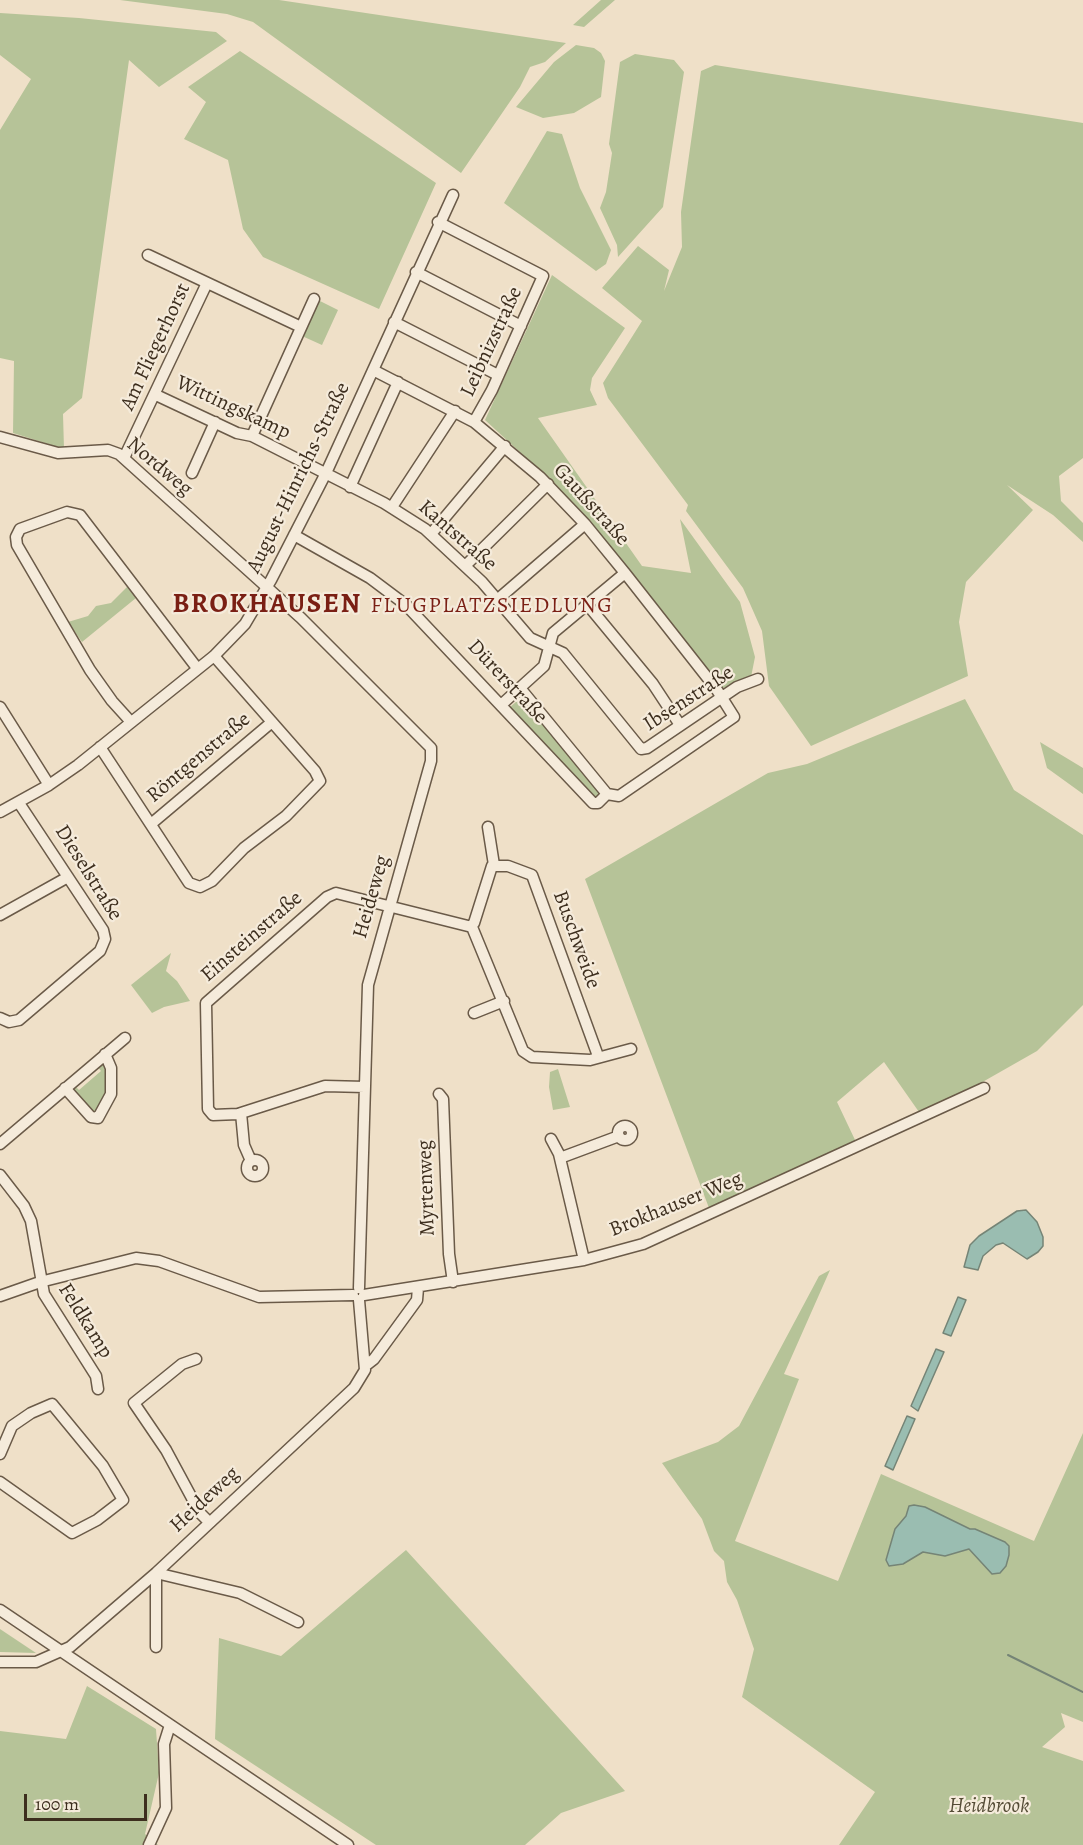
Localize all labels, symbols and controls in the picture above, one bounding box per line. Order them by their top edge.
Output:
street label: Am Fliegerhorst [116,279,196,415]
street label: Leibnizstraße [456,283,528,401]
street label: Wittingskamp [172,371,294,445]
street label: August-Hinrichs-Straße [242,379,356,577]
street label: Nordweg [121,432,197,502]
street label: Gaußstraße [547,459,635,551]
street label: Kantstraße [413,495,501,577]
district label: BROKHAUSEN [172,589,362,621]
district label: FLUGPLATZSIEDLUNG [371,594,613,620]
street label: Dürerstraße [462,635,552,729]
street label: Ibsenstraße [639,661,739,737]
street label: Röntgenstraße [142,707,256,809]
street label: Dieselstraße [49,821,127,925]
street label: Heideweg [348,852,396,942]
street label: Einsteinstraße [196,886,308,988]
street label: Buschweide [547,888,605,992]
street label: Myrtenweg [413,1139,441,1237]
street label: Brokhauser Weg [606,1167,746,1243]
street label: Feldkamp [52,1279,118,1363]
street label: Heideweg [165,1462,245,1538]
scale bar [27,1782,150,1820]
text: 100 m [35,1792,79,1816]
park label: Heidbrook [949,1794,1029,1820]

